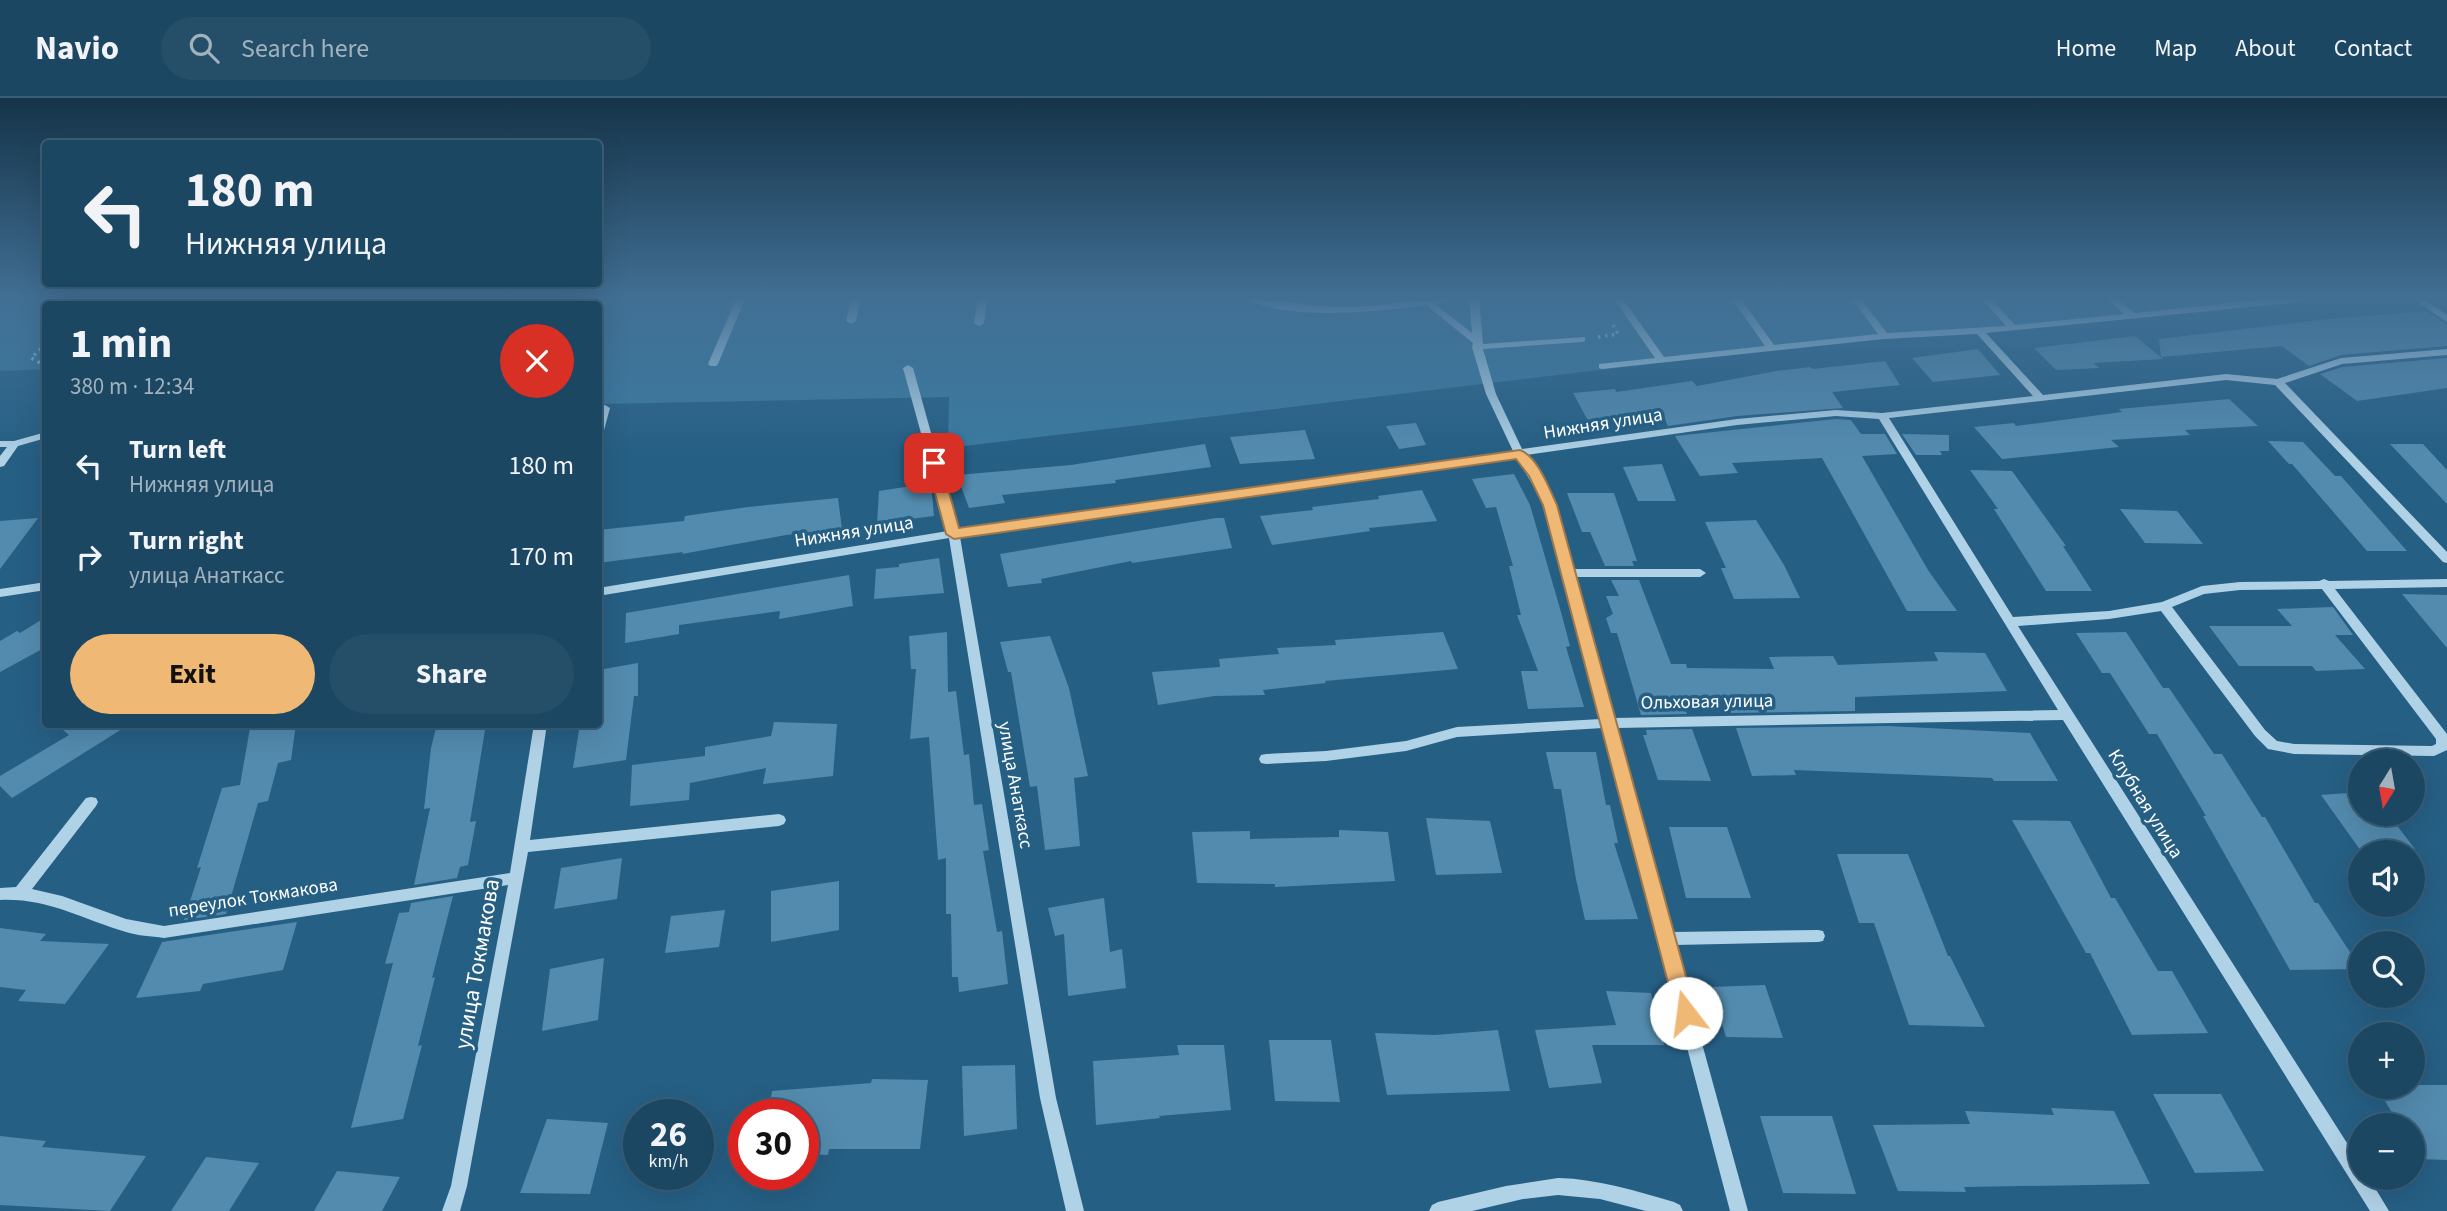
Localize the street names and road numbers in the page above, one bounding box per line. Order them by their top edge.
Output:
street label: Нижняя улица [1542,401,1664,447]
street label: Нижняя улица [793,509,915,555]
street label: Ольховая улица [1640,687,1774,717]
street label: улица Анаткасс [991,719,1039,851]
street label: Клубная улица [2101,744,2189,864]
street label: переулок Токмакова [166,871,340,925]
street label: улица Токмакова [446,876,508,1052]

